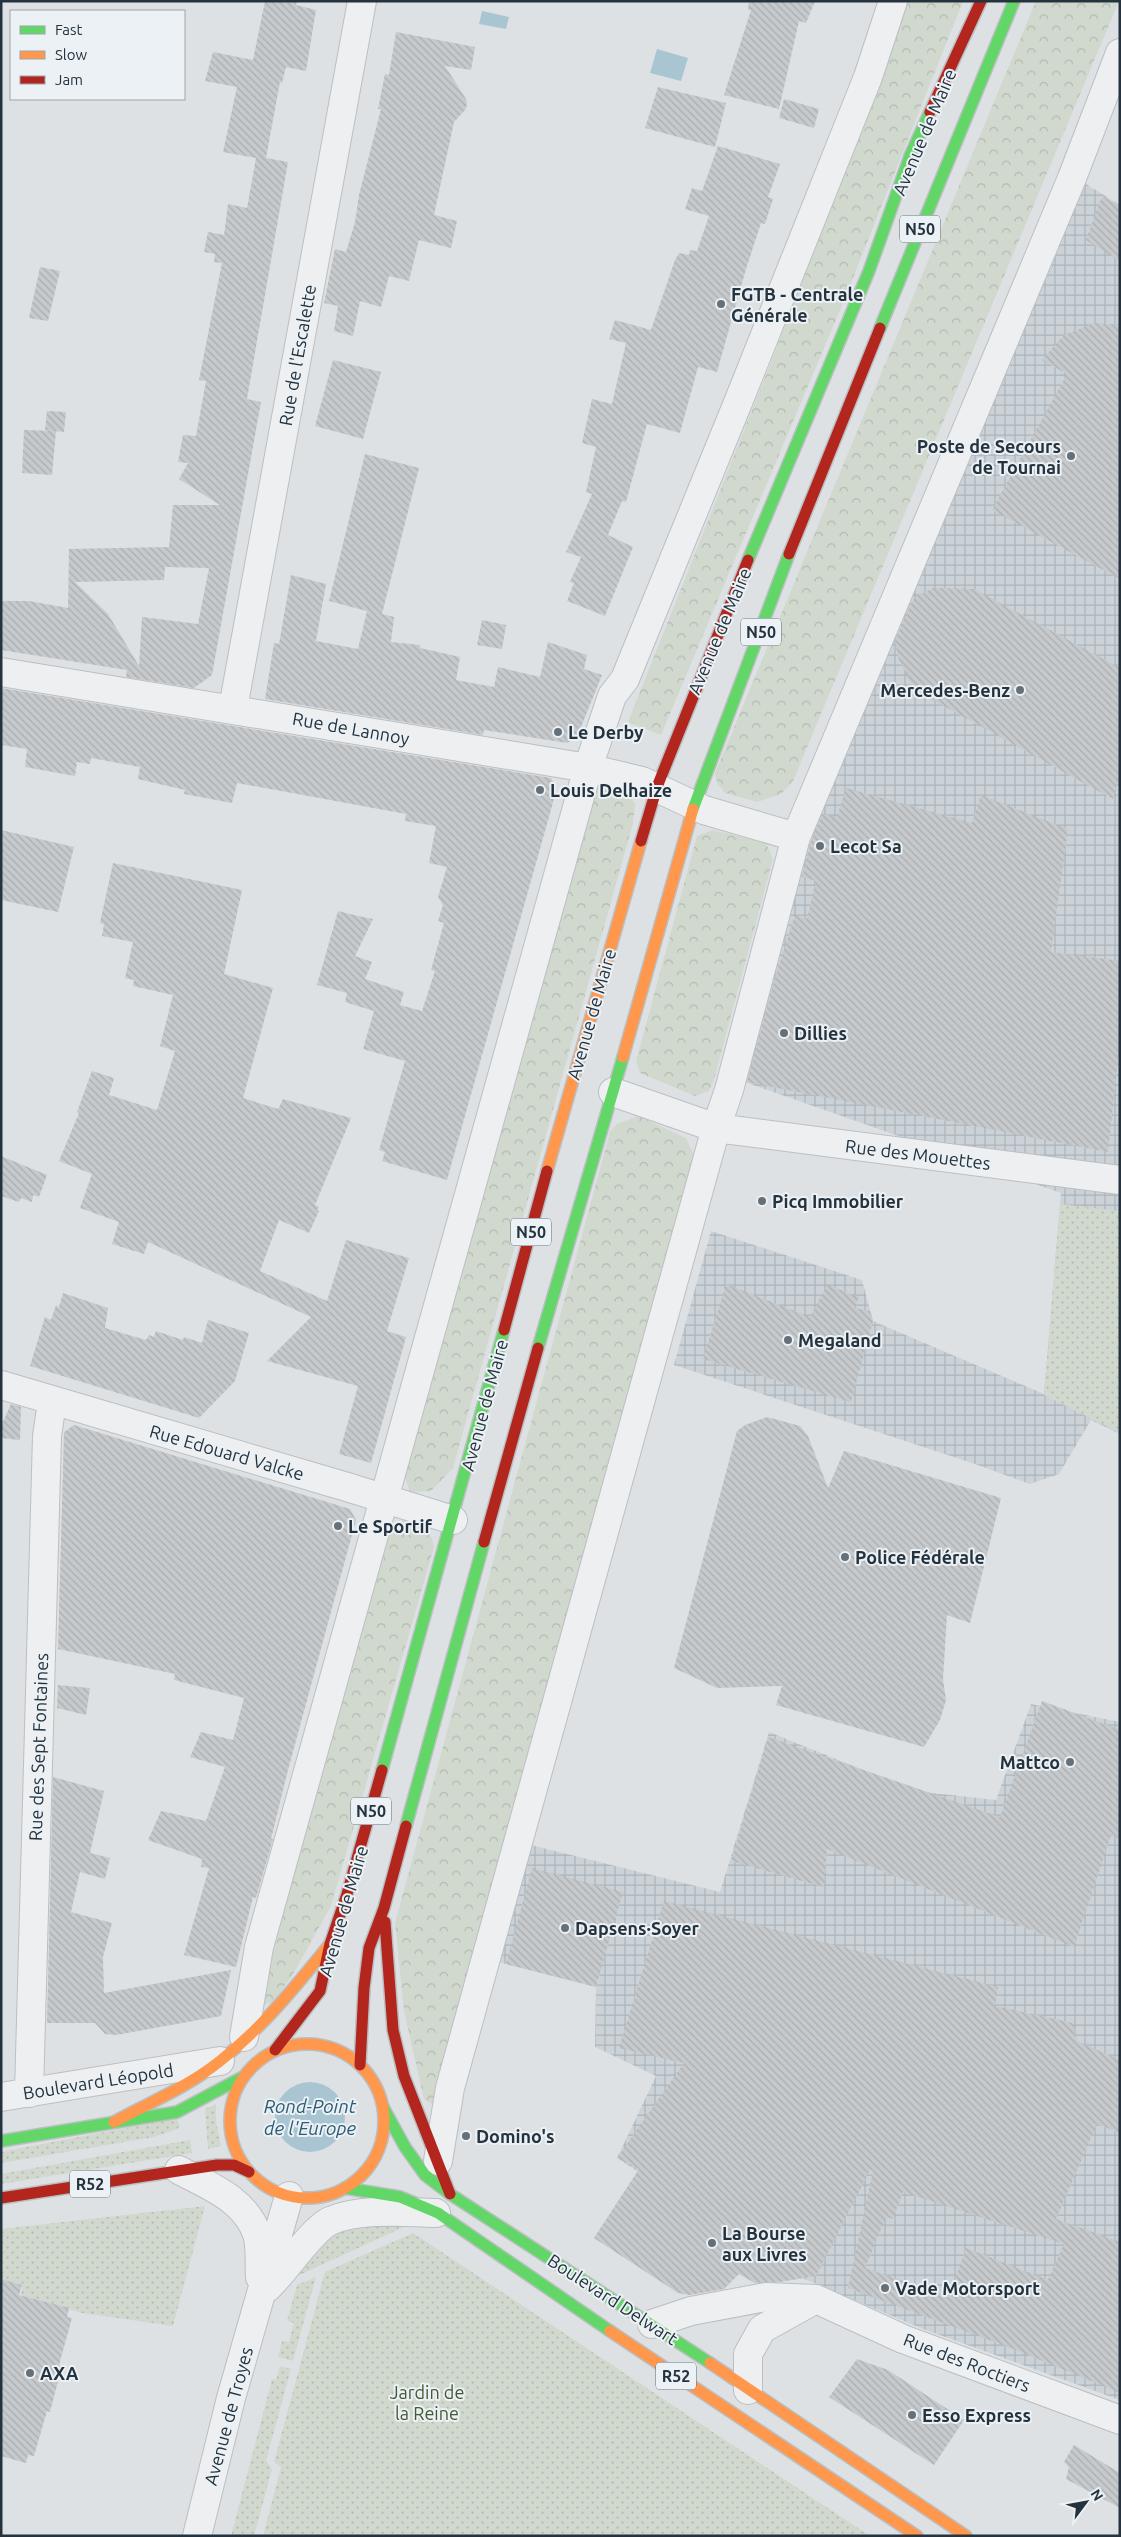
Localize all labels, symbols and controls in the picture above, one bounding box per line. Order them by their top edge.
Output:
legend [10,10,185,100]
text: Fast [55,21,83,38]
text: Slow [55,46,88,63]
street label: Avenue de Maire [888,66,960,198]
text: Jam [55,71,83,88]
road number: N50 [900,215,940,242]
street label: Rue de l'Escalette [275,283,319,427]
place label: FGTB - Centrale Générale [731,284,863,325]
marker: FGTB - Centrale Générale [715,298,727,310]
place label: Poste de Secours de Tournai [917,436,1061,477]
marker: Poste de Secours de Tournai [1065,450,1077,462]
street label: Avenue de Maire [683,565,755,697]
road number: N50 [741,618,781,646]
place label: Mercedes-Benz [880,680,1010,700]
marker: Mercedes-Benz [1014,684,1026,696]
street label: Rue de Lannoy [291,708,411,748]
place label: Le Derby [568,722,644,742]
marker: Le Derby [552,726,564,738]
place label: Louis Delhaize [550,780,672,800]
marker: Louis Delhaize [534,784,546,796]
place label: Lecot Sa [830,836,902,856]
marker: Lecot Sa [814,840,826,852]
street label: Avenue de Maire [563,946,619,1082]
place label: Dillies [794,1023,847,1043]
marker: Dillies [778,1027,790,1039]
street label: Rue des Mouettes [844,1135,992,1173]
place label: Picq Immobilier [772,1191,904,1211]
marker: Picq Immobilier [756,1195,768,1207]
road number: N50 [511,1218,551,1246]
place label: Megaland [798,1330,882,1350]
marker: Megaland [782,1334,794,1346]
street label: Avenue de Maire [457,1337,511,1473]
street label: Rue Edouard Valcke [147,1420,307,1484]
place label: Le Sportif [348,1516,433,1536]
marker: Le Sportif [332,1520,344,1532]
place label: Police Fédérale [855,1547,985,1567]
marker: Police Fédérale [839,1551,851,1563]
street label: Rue des Sept Fontaines [25,1653,51,1841]
place label: Mattco [1000,1752,1060,1772]
marker: Mattco [1064,1756,1076,1768]
road number: N50 [351,1798,391,1824]
street label: Avenue de Maire [315,1843,371,1979]
place label: Dapsens·Soyer [575,1918,700,1938]
marker: Dapsens·Soyer [559,1922,571,1934]
street label: Boulevard Léopold [21,2059,175,2103]
water label: Rond-Point de l'Europe [264,2095,357,2139]
place label: Domino's [476,2126,554,2146]
marker: Domino's [460,2130,472,2142]
road number: R52 [70,2170,110,2198]
place label: La Bourse aux Livres [722,2223,807,2264]
marker: La Bourse aux Livres [706,2237,718,2249]
street label: Boulevard Delwart [544,2250,682,2348]
place label: Vade Motorsport [895,2278,1040,2298]
marker: Vade Motorsport [879,2282,891,2294]
street label: Rue des Roctiers [901,2329,1033,2395]
street label: Avenue de Troyes [200,2344,256,2487]
road number: R52 [656,2362,696,2390]
place label: AXA [40,2363,79,2383]
marker: AXA [24,2367,36,2379]
park label: Jardin de la Reine [390,2382,464,2423]
place label: Esso Express [922,2405,1031,2425]
marker: Esso Express [906,2409,918,2421]
north arrow [1061,2477,1111,2527]
text: N [1087,2486,1107,2504]

